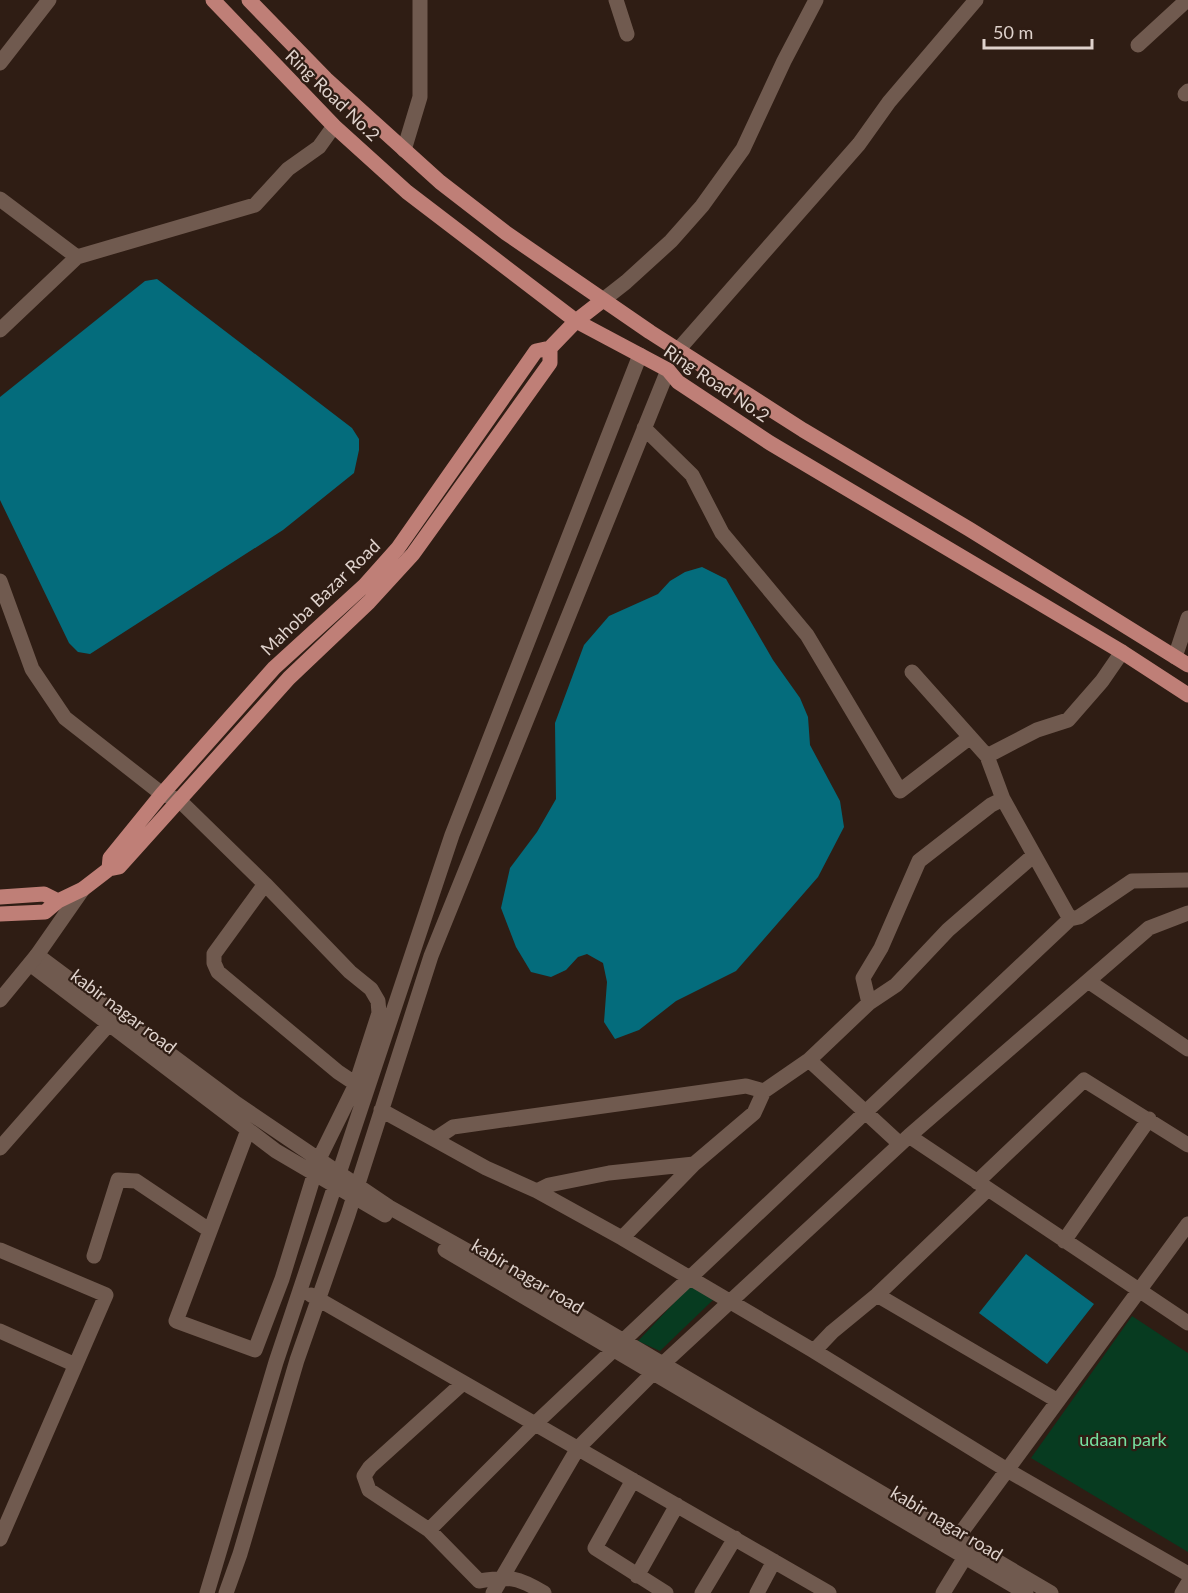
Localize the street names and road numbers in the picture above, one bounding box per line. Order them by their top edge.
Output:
street label: Ring Road No.2 [281,45,385,145]
street label: Ring Road No.2 [660,340,774,426]
street label: Mahoba Bazar Road [256,534,384,660]
street label: kabir nagar road [67,964,181,1058]
street label: kabir nagar road [468,1234,588,1318]
street label: kabir nagar road [887,1481,1007,1565]

